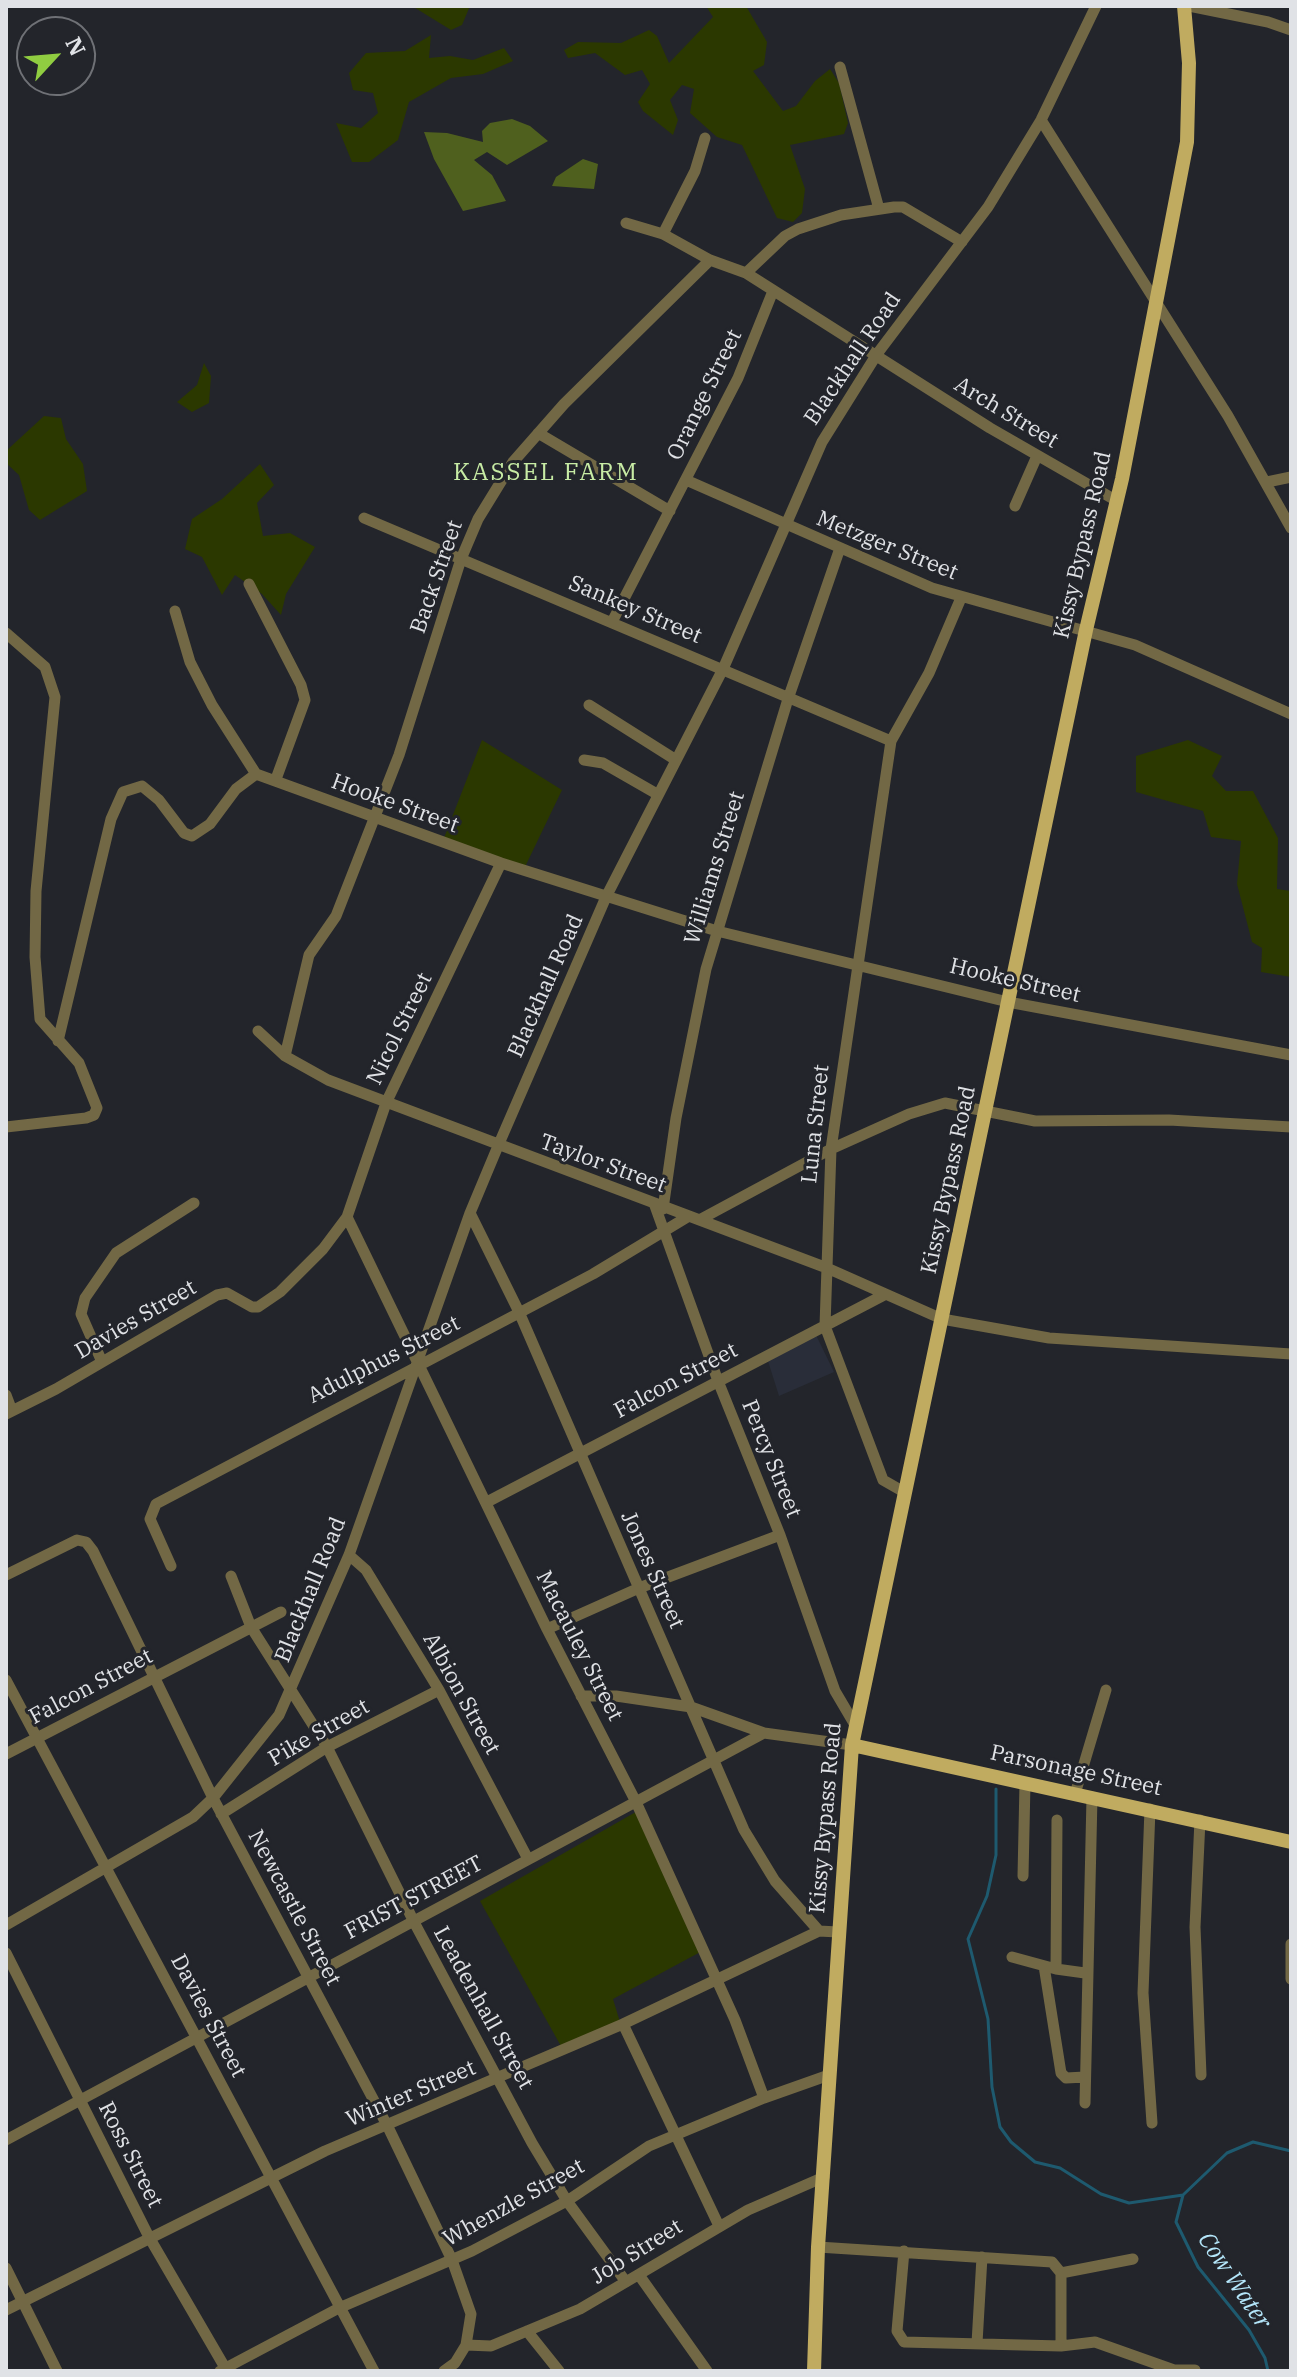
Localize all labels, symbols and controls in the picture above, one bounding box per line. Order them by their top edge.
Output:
north arrow [16,16,96,96]
text: N [59,32,93,60]
street label: Blackhall Road [799,288,907,430]
street label: Orange Street [662,325,748,465]
street label: Arch Street [949,372,1063,454]
street label: Kissy Bypass Road [1049,449,1117,641]
district label: KASSEL FARM [453,459,639,487]
street label: Metzger Street [812,506,962,586]
street label: Back Street [405,517,469,637]
street label: Sankey Street [565,570,705,650]
street label: Hooke Street [328,769,462,839]
street label: Williams Street [679,788,751,948]
street label: Blackhall Road [503,910,589,1062]
street label: Hooke Street [947,953,1083,1009]
street label: Nicol Street [362,969,438,1089]
street label: Luna Street [797,1063,835,1185]
street label: Kissy Bypass Road [916,1084,982,1276]
street label: Taylor Street [536,1129,670,1199]
street label: Davies Street [71,1275,201,1365]
street label: Adulphus Street [304,1310,464,1410]
street label: Falcon Street [610,1337,742,1425]
street label: Percy Street [735,1396,807,1522]
street label: Jones Street [614,1507,690,1633]
street label: Blackhall Road [270,1514,352,1666]
street label: Macauley Street [530,1567,628,1725]
street label: Albion Street [417,1629,505,1759]
street label: Falcon Street [25,1643,157,1731]
street label: Pike Street [264,1694,374,1772]
street label: Kissy Bypass Road [805,1721,847,1915]
street label: Parsonage Street [988,1740,1164,1802]
street label: Newcastle Street [242,1826,346,1990]
street label: FRIST STREET [340,1851,488,1945]
street label: Leadenhall Street [427,1922,539,2094]
street label: Davies Street [165,1950,251,2082]
street label: Winter Street [342,2055,480,2133]
street label: Ross Street [92,2098,168,2212]
street label: Whenzle Street [439,2153,589,2253]
street label: Job Street [587,2214,687,2290]
water label: Cow Water [1191,2227,1277,2335]

